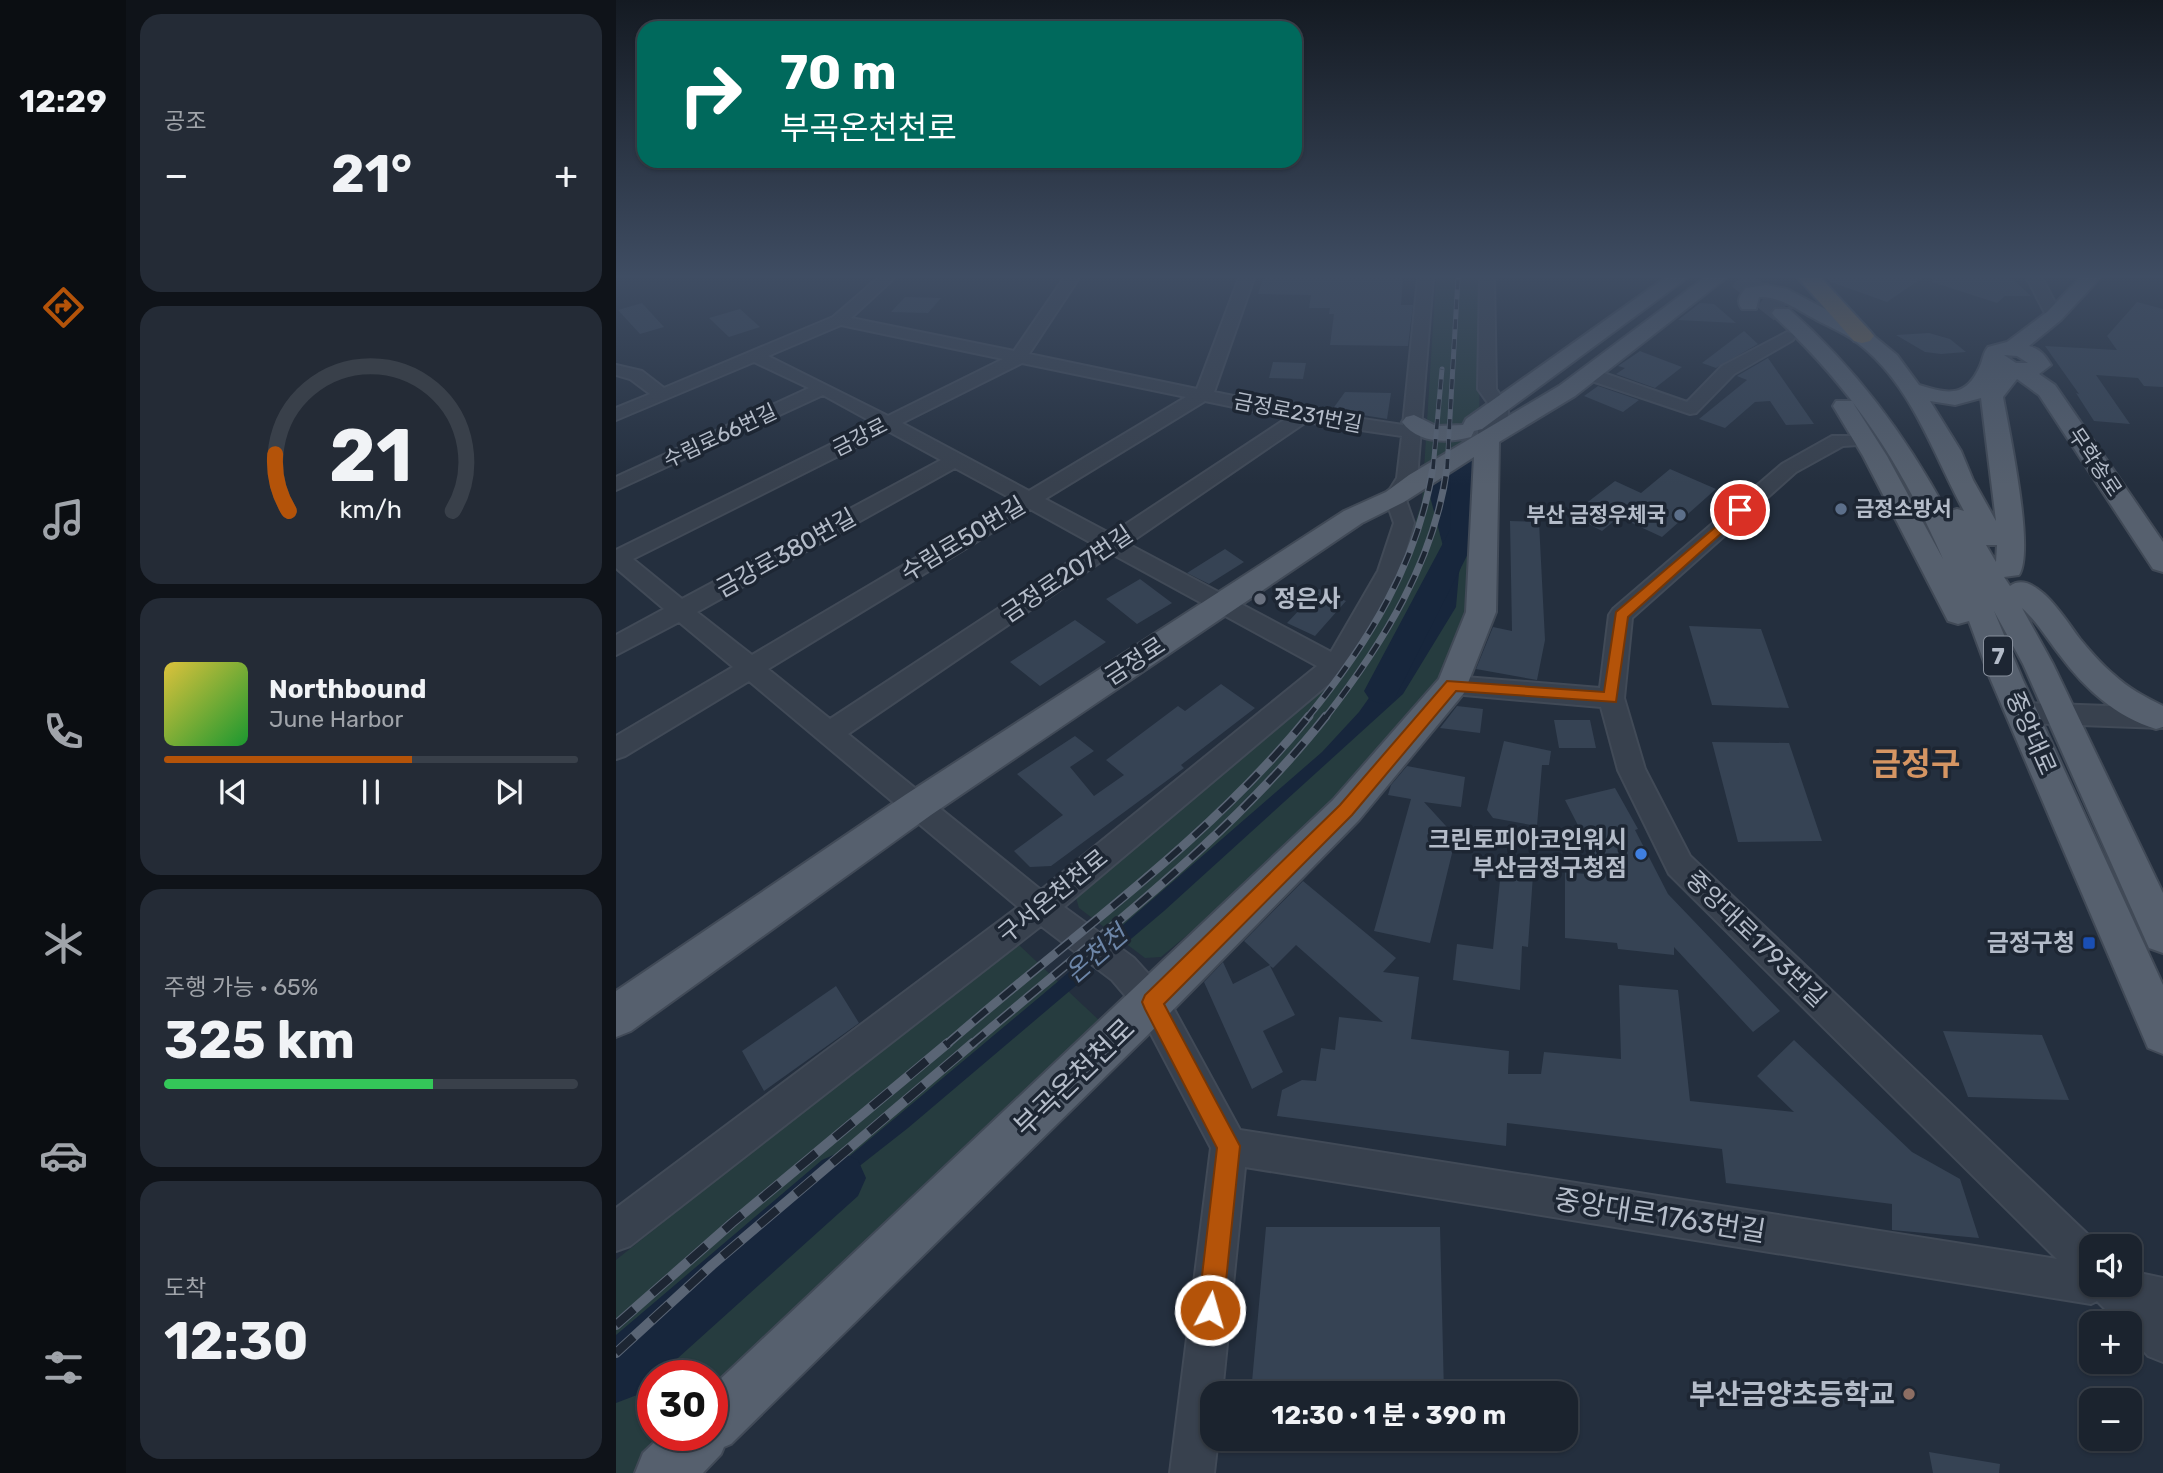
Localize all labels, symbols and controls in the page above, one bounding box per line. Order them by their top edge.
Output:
text: 70 m [780,43,897,101]
icon: right [665,49,756,140]
text: 12:29 [19,82,107,120]
text: 공조 [164,107,206,135]
text: 부곡온천천로 [780,109,957,147]
text: 21° [331,143,412,205]
text: − [164,152,189,198]
text: + [554,152,578,198]
icon: directions [39,283,88,332]
street label: 금정로231번길 [1232,388,1364,437]
street label: 수림로66번길 [659,398,780,473]
street label: 금강로 [828,412,891,461]
text: 21 [329,413,413,499]
street label: 무학송로 [2063,423,2127,501]
pin [1710,480,1770,540]
street label: 수림로50번길 [896,491,1030,587]
icon: arrive [1721,491,1759,529]
text: km/h [340,494,402,523]
icon: music [39,495,88,544]
place label: 금정소방서 [1855,496,1952,521]
marker: 금정소방서 [1833,501,1849,517]
place label: 부산 금정우체국 [1526,502,1666,527]
street label: 금강로380번길 [711,503,861,603]
marker: 부산 금정우체국 [1672,507,1688,523]
street label: 금정로207번길 [996,520,1138,628]
place label: 정은사 [1274,585,1340,613]
marker: 정은사 [1252,591,1268,607]
street label: 금정로 [1100,631,1170,691]
road number: 7 [1984,636,2012,676]
text: Northbound [269,674,427,705]
street label: 중앙대로 [2000,687,2062,779]
text: June Harbor [269,705,403,733]
icon: phone [39,707,88,756]
district label: 금정구 [1872,745,1960,783]
icon: previous [214,773,252,811]
icon: pause [352,773,390,811]
icon: next [490,773,528,811]
place label: 크린토피아코인워시 부산금정구청점 [1428,826,1627,882]
street label: 구서온천천로 [993,843,1113,949]
marker: 크린토피아코인워시 부산금정구청점 [1633,846,1649,862]
street label: 중앙대로1793번길 [1680,865,1832,1013]
water label: 온천천 [1059,917,1136,990]
icon: climate [39,919,88,968]
place label: 금정구청 [1987,929,2075,957]
marker: 금정구청 [2081,935,2097,951]
text: 주행 가능 · 65% [164,973,318,1001]
text: 325 km [164,1009,355,1071]
street label: 부곡온천천로 [1007,1012,1141,1143]
icon: car [39,1131,88,1180]
street label: 중앙대로1763번길 [1552,1182,1768,1249]
map controls [2079,1234,2142,1451]
button: sound [2079,1234,2142,1297]
position arrow [1173,1273,1247,1347]
text: 도착 [164,1274,206,1302]
text: 12:30 [164,1310,308,1372]
button: + [2079,1311,2142,1374]
icon: filters [39,1343,88,1392]
speed limit sign: 30 [637,1360,728,1451]
place label: 부산금양초등학교 [1689,1378,1895,1411]
marker: 부산금양초등학교 [1901,1386,1917,1402]
button: − [2079,1388,2142,1451]
text: 12:30 · 1 분 · 390 m [1272,1400,1506,1431]

